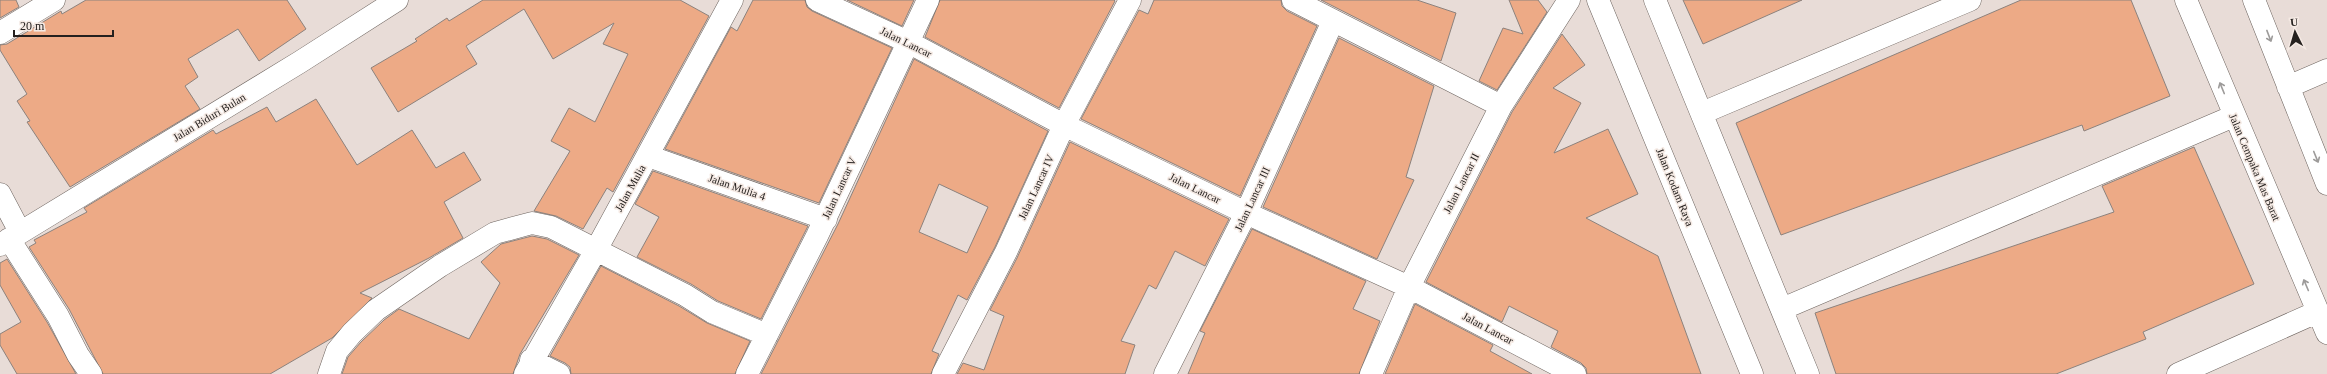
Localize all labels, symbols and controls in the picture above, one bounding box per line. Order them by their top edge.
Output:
scale bar [14,12,113,38]
north arrow [2275,12,2315,52]
text: U [2290,16,2299,28]
text: 20 m [20,19,45,33]
street label: Jalan Lancar [878,24,934,60]
one-way arrow [2265,30,2273,42]
one-way arrow [2218,82,2225,94]
street label: Jalan Biduri Bulan [171,90,248,143]
street label: Jalan Cempaka Mas Barat [2227,112,2283,222]
street label: Jalan Kodam Raya [1654,146,1696,228]
street label: Jalan Lancar II [1441,151,1481,215]
one-way arrow [2313,151,2321,163]
street label: Jalan Lancar IV [1016,153,1056,221]
street label: Jalan Lancar V [820,155,858,221]
street label: Jalan Mulia [612,162,648,213]
street label: Jalan Lancar III [1232,165,1272,233]
street label: Jalan Lancar [1167,170,1223,206]
street label: Jalan Mulia 4 [707,172,768,203]
one-way arrow [2301,279,2309,291]
street label: Jalan Lancar [1461,310,1516,347]

